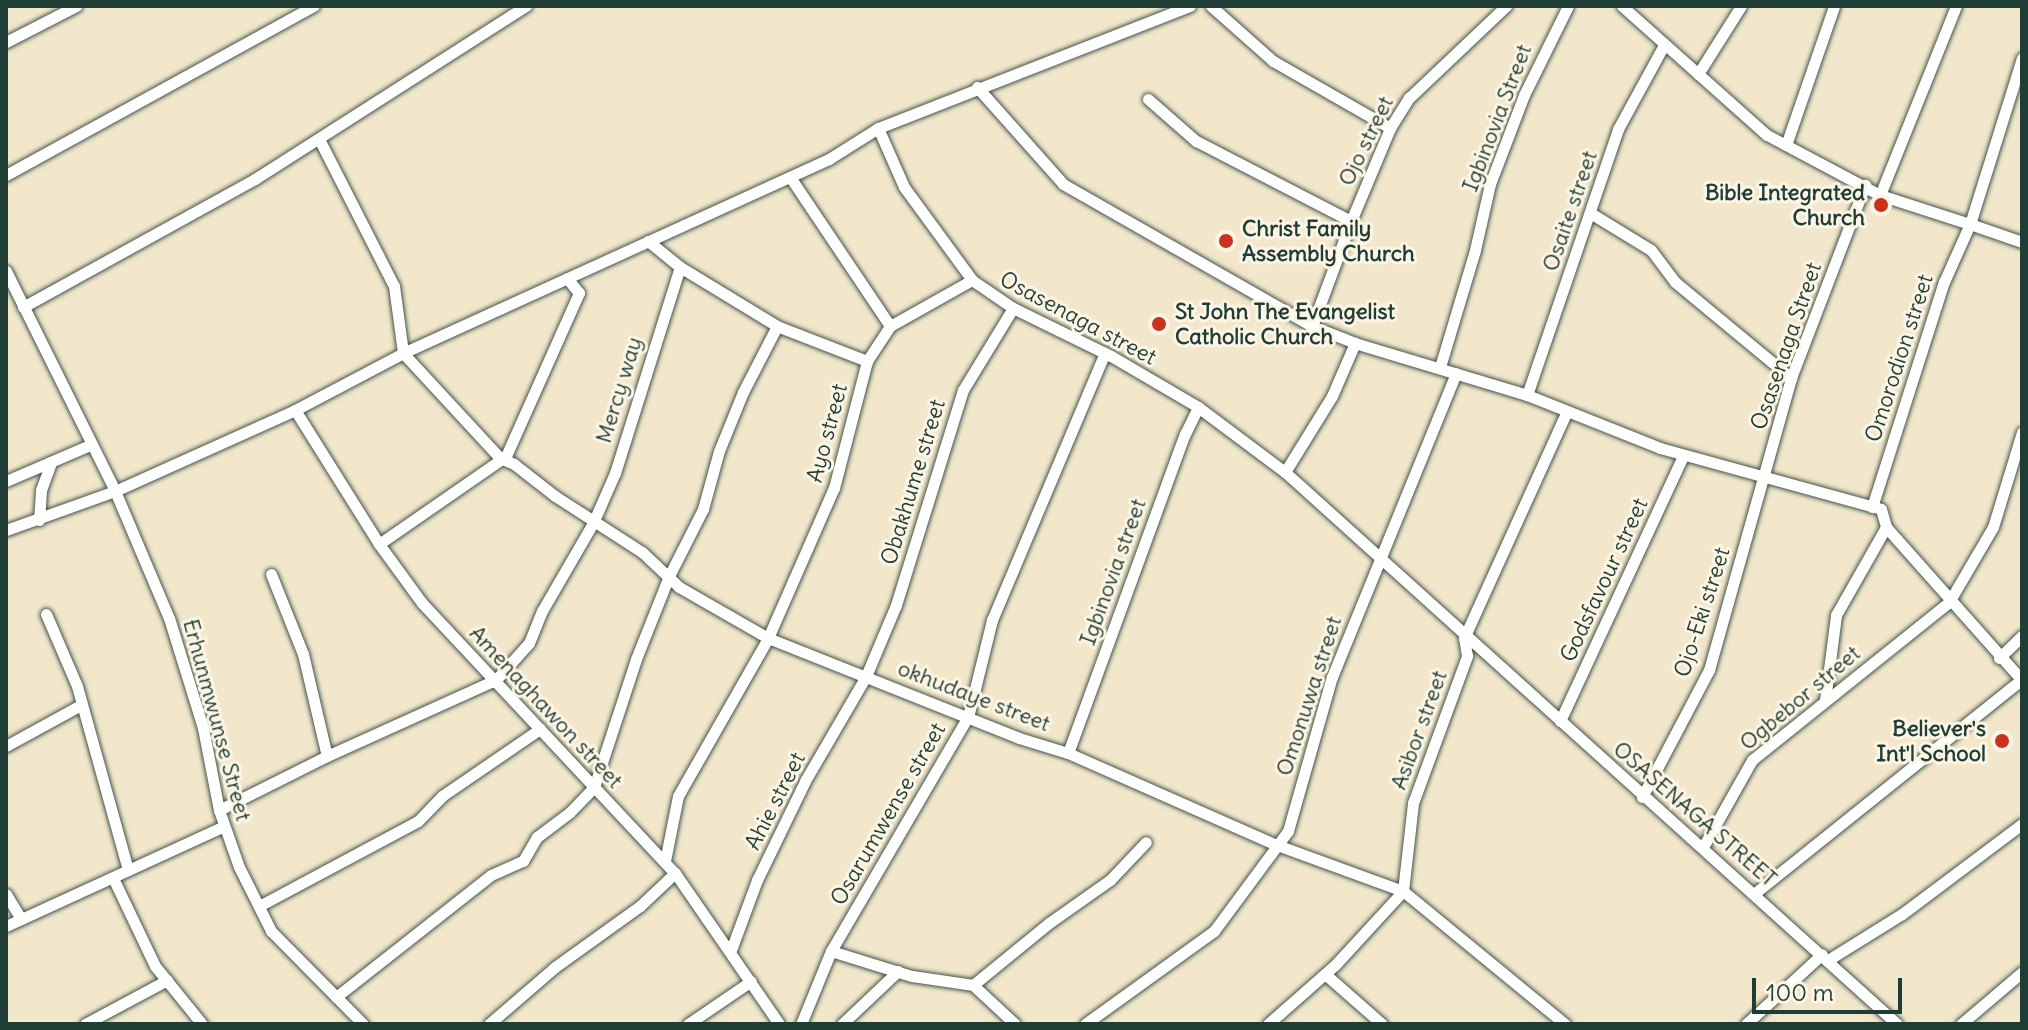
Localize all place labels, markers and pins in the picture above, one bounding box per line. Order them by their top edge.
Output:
place label: Bible Integrated Church [1705,179,1865,230]
marker: Bible Integrated Church [1872,196,1890,214]
place label: Christ Family Assembly Church [1242,215,1415,266]
marker: Christ Family Assembly Church [1217,232,1235,250]
place label: St John The Evangelist Catholic Church [1175,298,1395,350]
marker: St John The Evangelist Catholic Church [1150,315,1168,333]
place label: Believer's Int'l School [1876,715,1986,766]
marker: Believer's Int'l School [1993,732,2011,750]

